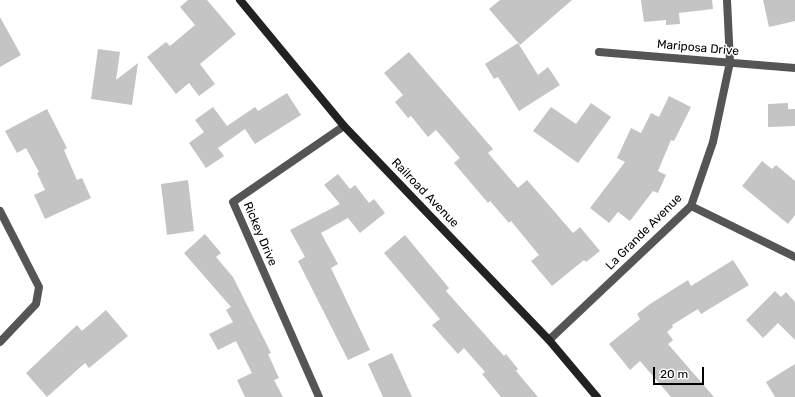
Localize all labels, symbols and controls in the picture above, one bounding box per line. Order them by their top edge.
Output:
street label: Mariposa Drive [656,37,740,59]
street label: Railroad Avenue [388,155,462,231]
street label: La Grande Avenue [603,191,685,273]
street label: Rickey Drive [240,200,280,268]
scale bar [655,359,706,385]
text: 20 m [660,367,688,381]

